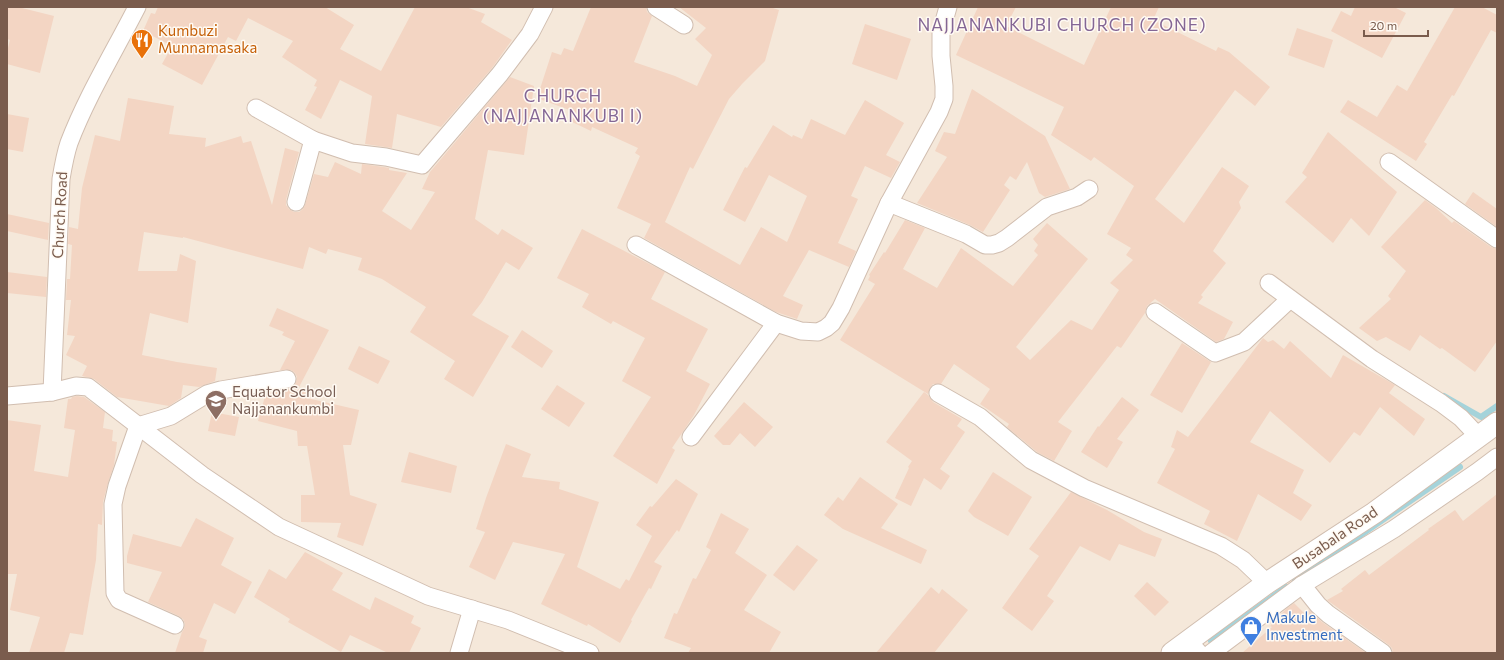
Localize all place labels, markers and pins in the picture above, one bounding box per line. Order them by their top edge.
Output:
place label: Kumbuzi Munnamasaka [158,21,257,56]
restaurant icon: Kumbuzi Munnamasaka [129,27,155,60]
place label: Equator School Najjanankumbi [232,382,336,417]
school or university icon: Equator School Najjanankumbi [203,388,229,421]
place label: Makule Investment [1266,608,1343,643]
shop icon: Makule Investment [1238,614,1264,647]

